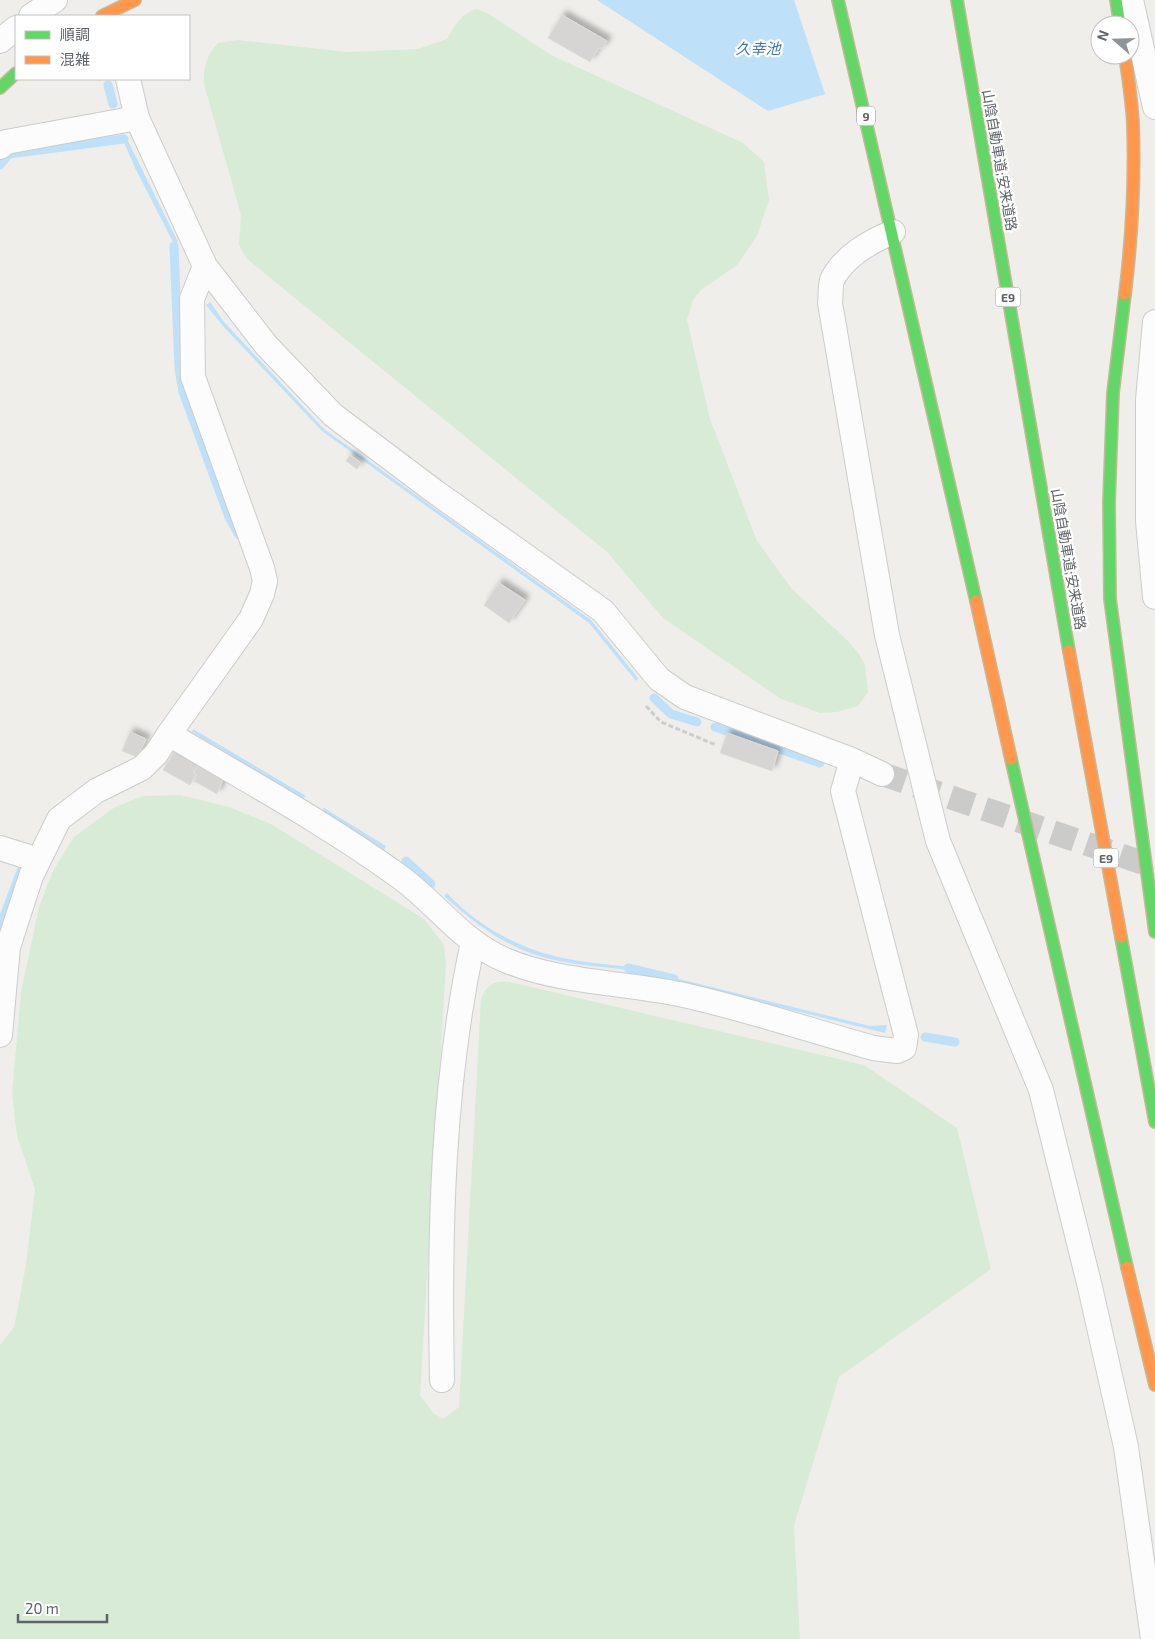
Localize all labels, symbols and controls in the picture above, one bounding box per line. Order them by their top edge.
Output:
legend [15,15,190,80]
north arrow [1090,15,1140,65]
text: 順調 [60,25,90,43]
text: N [1093,28,1112,43]
water label: 久幸池 [735,39,782,57]
text: 混雑 [60,50,90,68]
street label: 山陰自動車道;安来道路 [979,88,1021,232]
road number: 9 [857,106,875,125]
road number: E9 [996,288,1020,306]
street label: 山陰自動車道;安来道路 [1048,487,1090,631]
road number: E9 [1094,848,1118,868]
scale bar [18,1592,106,1624]
text: 20 m [25,1599,59,1617]

